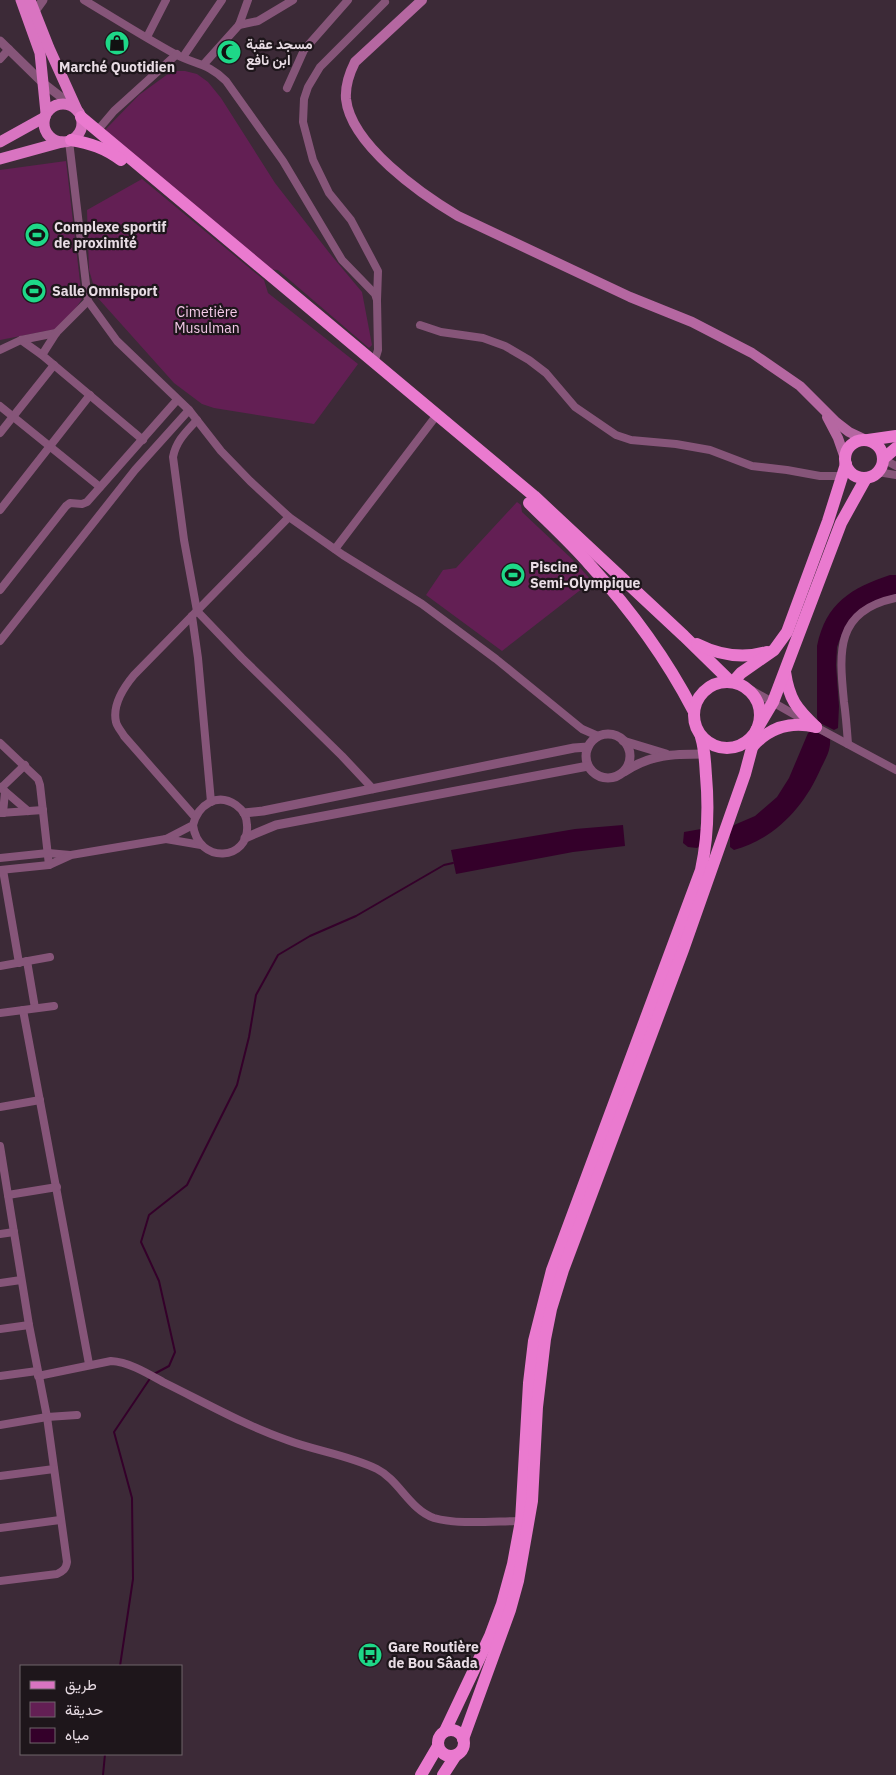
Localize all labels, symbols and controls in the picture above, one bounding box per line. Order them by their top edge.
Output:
shop icon: Marché Quotidien [104,30,130,56]
place label: مسجد عقبة ابن نافع [246,35,313,70]
mosque icon: مسجد عقبة ابن نافع [216,39,242,65]
place label: Marché Quotidien [59,58,175,76]
place label: Complexe sportif de proximité [54,218,166,252]
sports icon: Complexe sportif de proximité [24,222,50,248]
sports icon: Salle Omnisport [21,278,47,304]
place label: Salle Omnisport [52,282,158,300]
park label: Cimetière Musulman [174,303,240,337]
place label: Piscine Semi-Olympique [530,558,640,592]
sports icon: Piscine Semi-Olympique [500,562,526,588]
place label: Gare Routière de Bou Sâada [388,1638,479,1672]
bus stop icon: Gare Routière de Bou Sâada [357,1642,383,1668]
legend [20,1665,182,1755]
text: طريق [65,1675,97,1695]
text: حديقة [65,1700,103,1719]
text: مياه [65,1725,89,1744]

